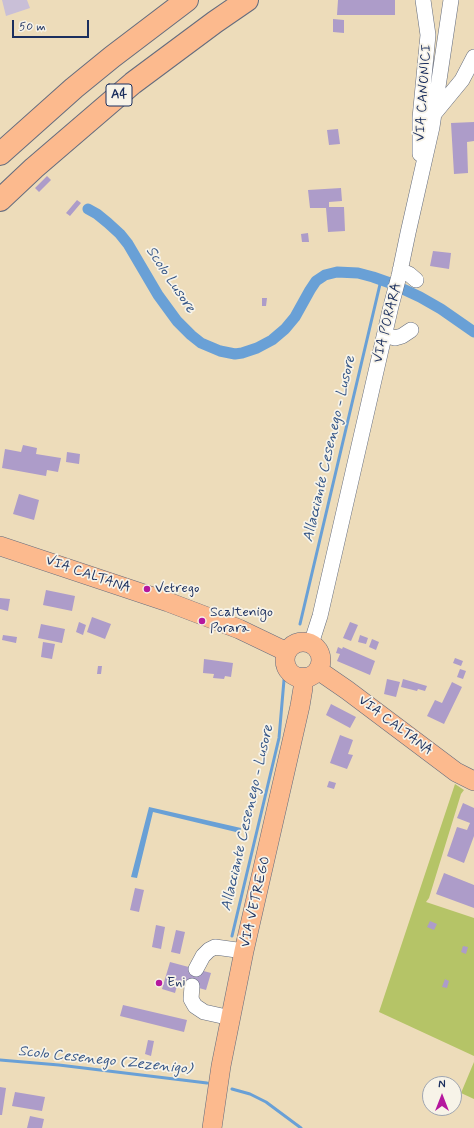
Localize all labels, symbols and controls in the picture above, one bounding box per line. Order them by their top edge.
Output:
scale bar [14,12,91,38]
text: 50 m [19,19,46,35]
street label: VIA CANONICI [412,44,436,142]
road number: A4 [106,84,132,106]
water label: Scolo Lusore [141,243,199,317]
street label: VIA PORARA [370,281,406,365]
water label: Allacciante Cesenego - Lusore [300,354,360,544]
street label: VIA CALTANA [43,553,133,597]
place label: Vetrego [155,581,199,597]
marker: Vetrego [142,584,152,594]
place label: Scaltenigo Porara [210,605,273,638]
marker: Scaltenigo Porara [197,616,207,626]
street label: VIA CALTANA [354,693,436,759]
water label: Allacciante Cesenego - Lusore [218,723,278,913]
street label: VIA VETREGO [237,855,275,949]
place label: Eni [167,975,185,991]
marker: Eni [154,978,164,988]
water label: Scolo Cesenego (Zezenigo) [17,1043,193,1079]
north arrow [422,1076,462,1116]
text: N [438,1078,446,1092]

